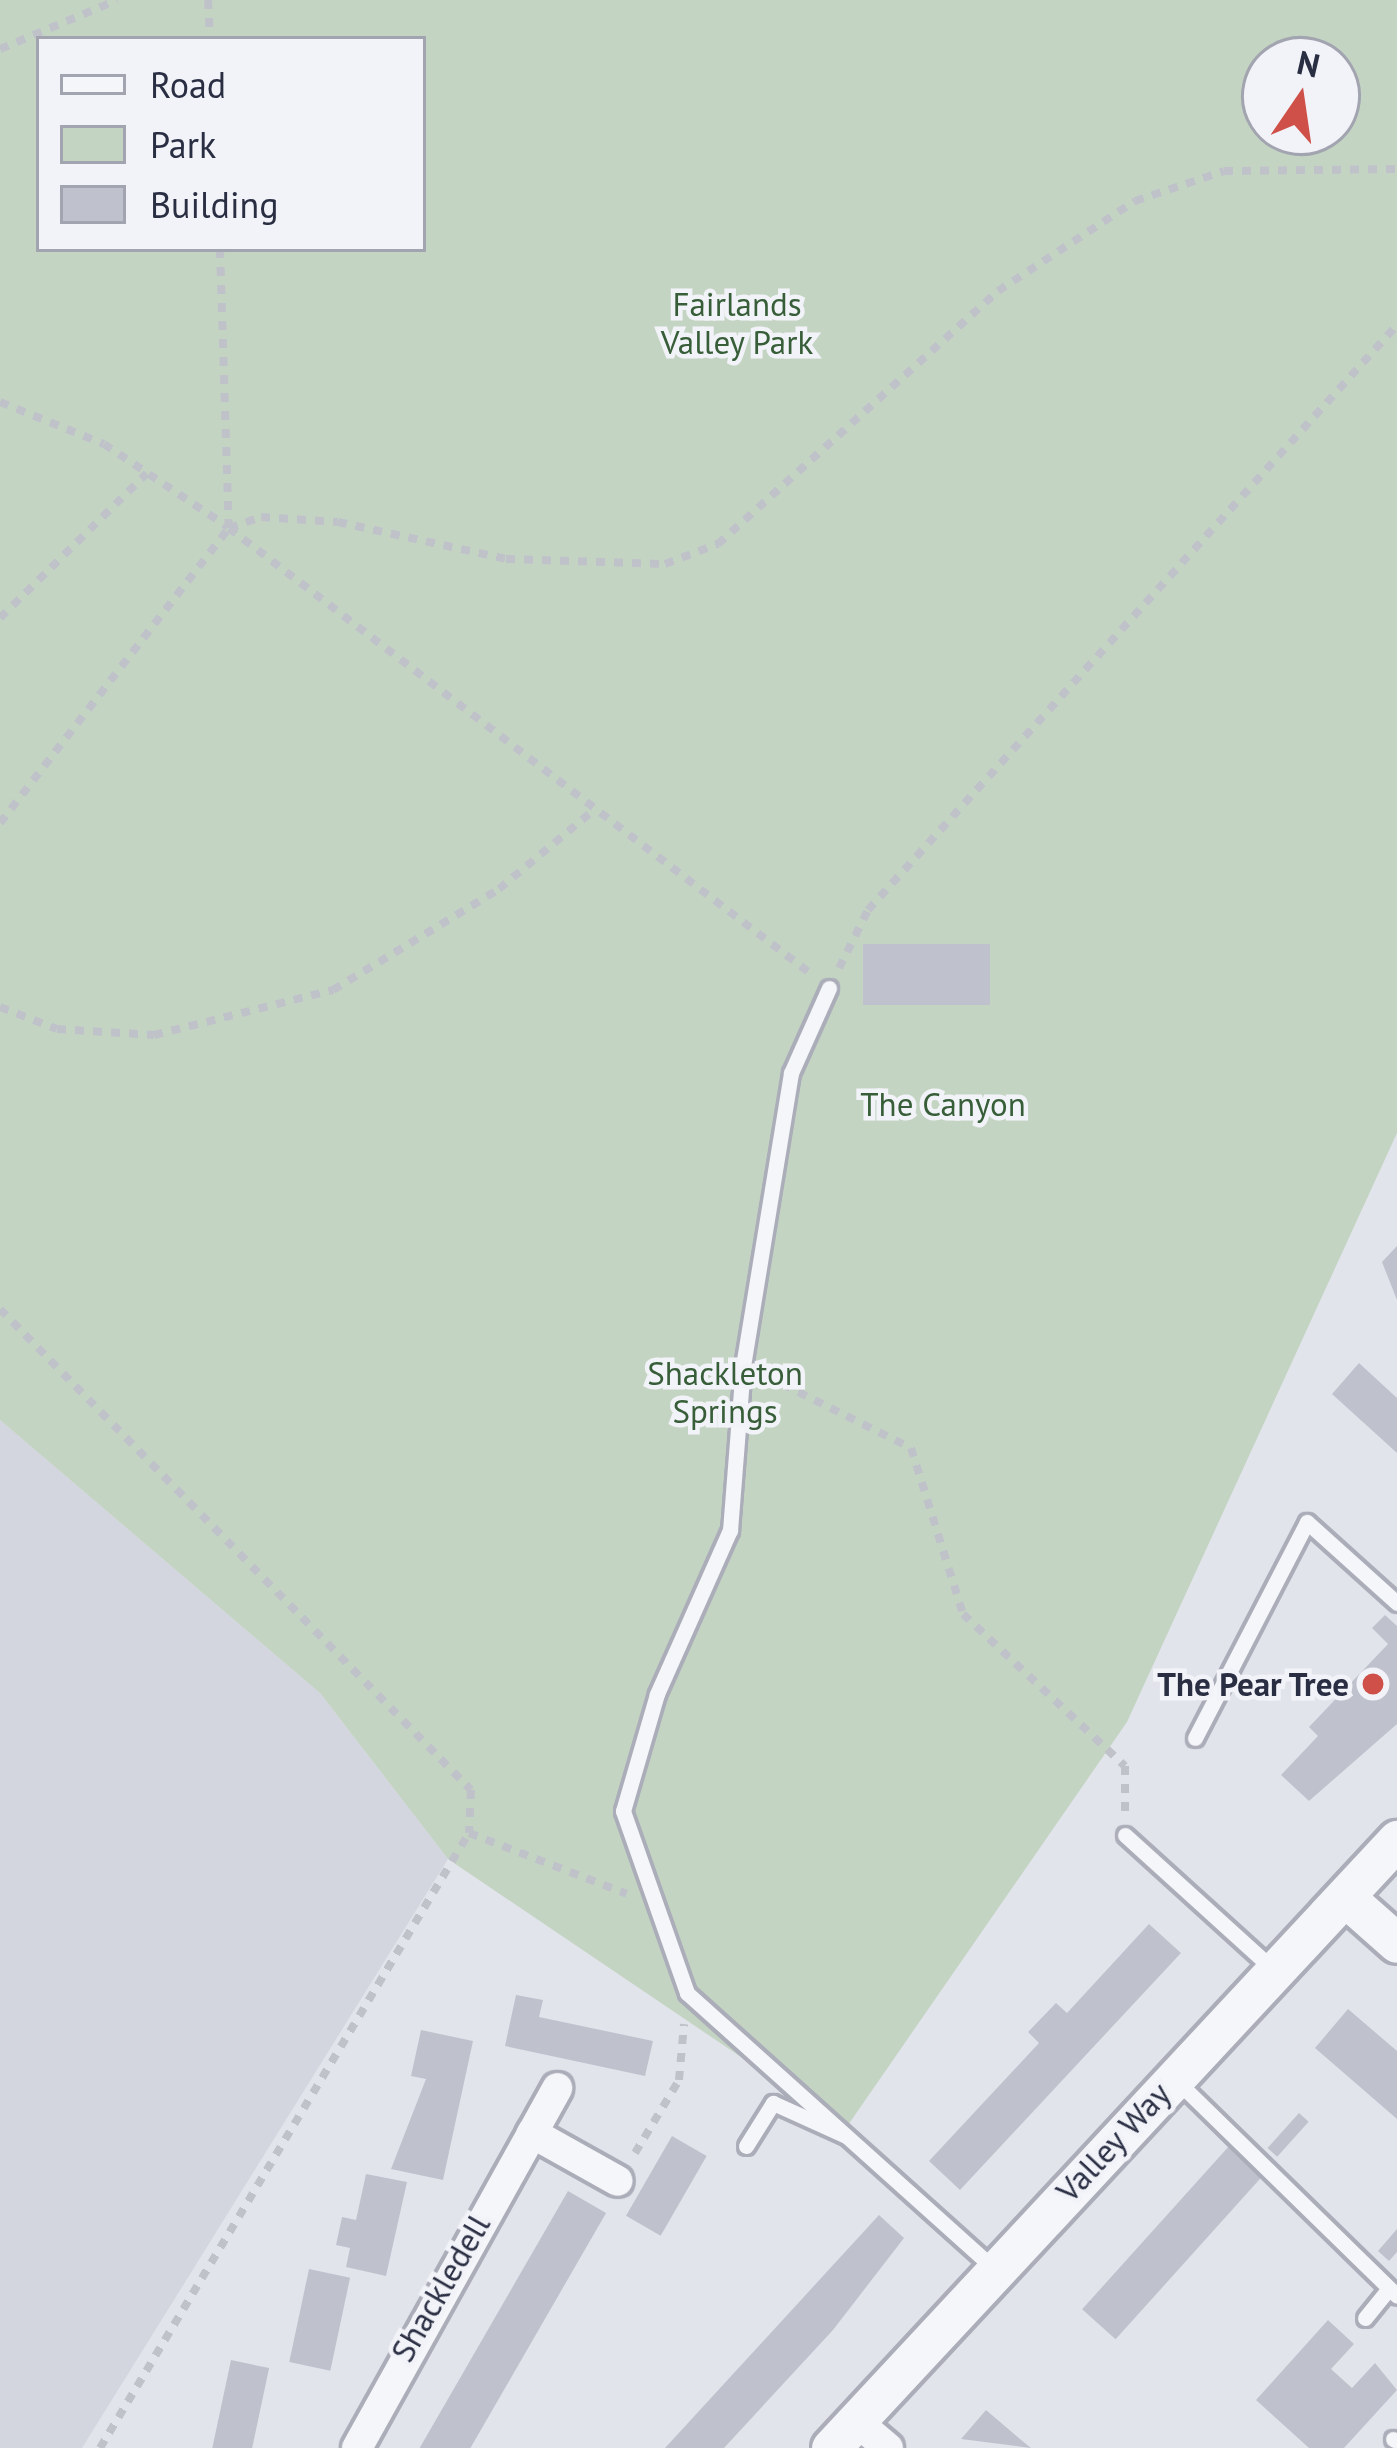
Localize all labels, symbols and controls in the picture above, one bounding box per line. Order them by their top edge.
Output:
legend [36,36,426,252]
north arrow [1241,36,1361,156]
text: N [1293,40,1324,87]
text: Road [150,61,226,108]
text: Park [150,121,216,168]
text: Building [150,181,279,228]
park label: Fairlands Valley Park [660,284,814,362]
park label: The Canyon [860,1084,1026,1124]
park label: Shackleton Springs [647,1353,803,1431]
place label: The Pear Tree [1156,1664,1349,1704]
marker: The Pear Tree [1360,1671,1386,1697]
street label: Valley Way [1047,2073,1179,2211]
street label: Shackledell [382,2208,498,2368]

